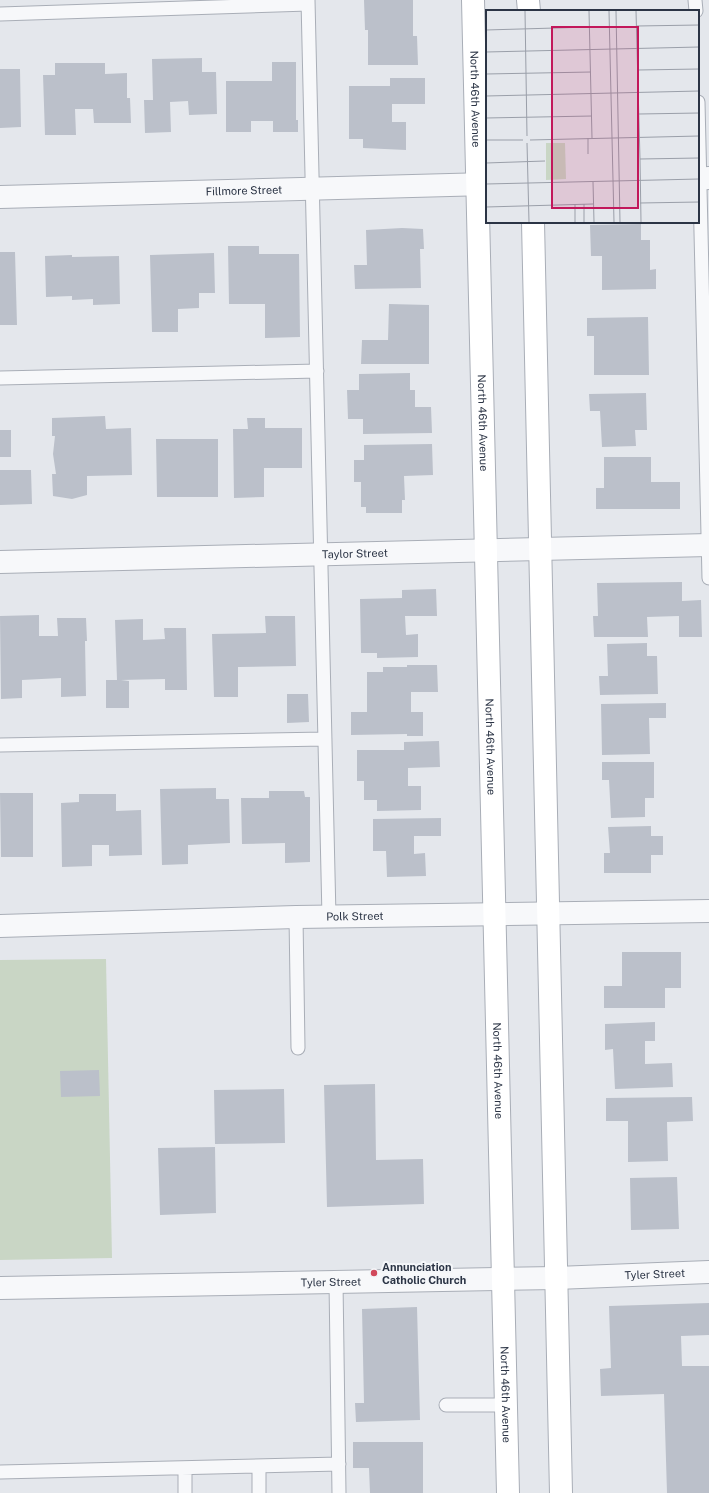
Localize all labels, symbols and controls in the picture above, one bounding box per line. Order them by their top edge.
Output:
inset map [486,10,699,223]
street label: North 46th Avenue [468,50,482,148]
street label: Fillmore Street [205,183,282,198]
street label: North 46th Avenue [476,374,490,471]
street label: Taylor Street [322,547,388,560]
street label: North 46th Avenue [483,698,498,795]
street label: Polk Street [326,910,384,923]
street label: North 46th Avenue [491,1022,505,1119]
place label: Annunciation Catholic Church [382,1261,466,1286]
street label: Tyler Street [624,1267,685,1281]
marker: Annunciation Catholic Church [369,1268,379,1278]
street label: Tyler Street [301,1276,361,1289]
street label: North 46th Avenue [499,1346,513,1443]

